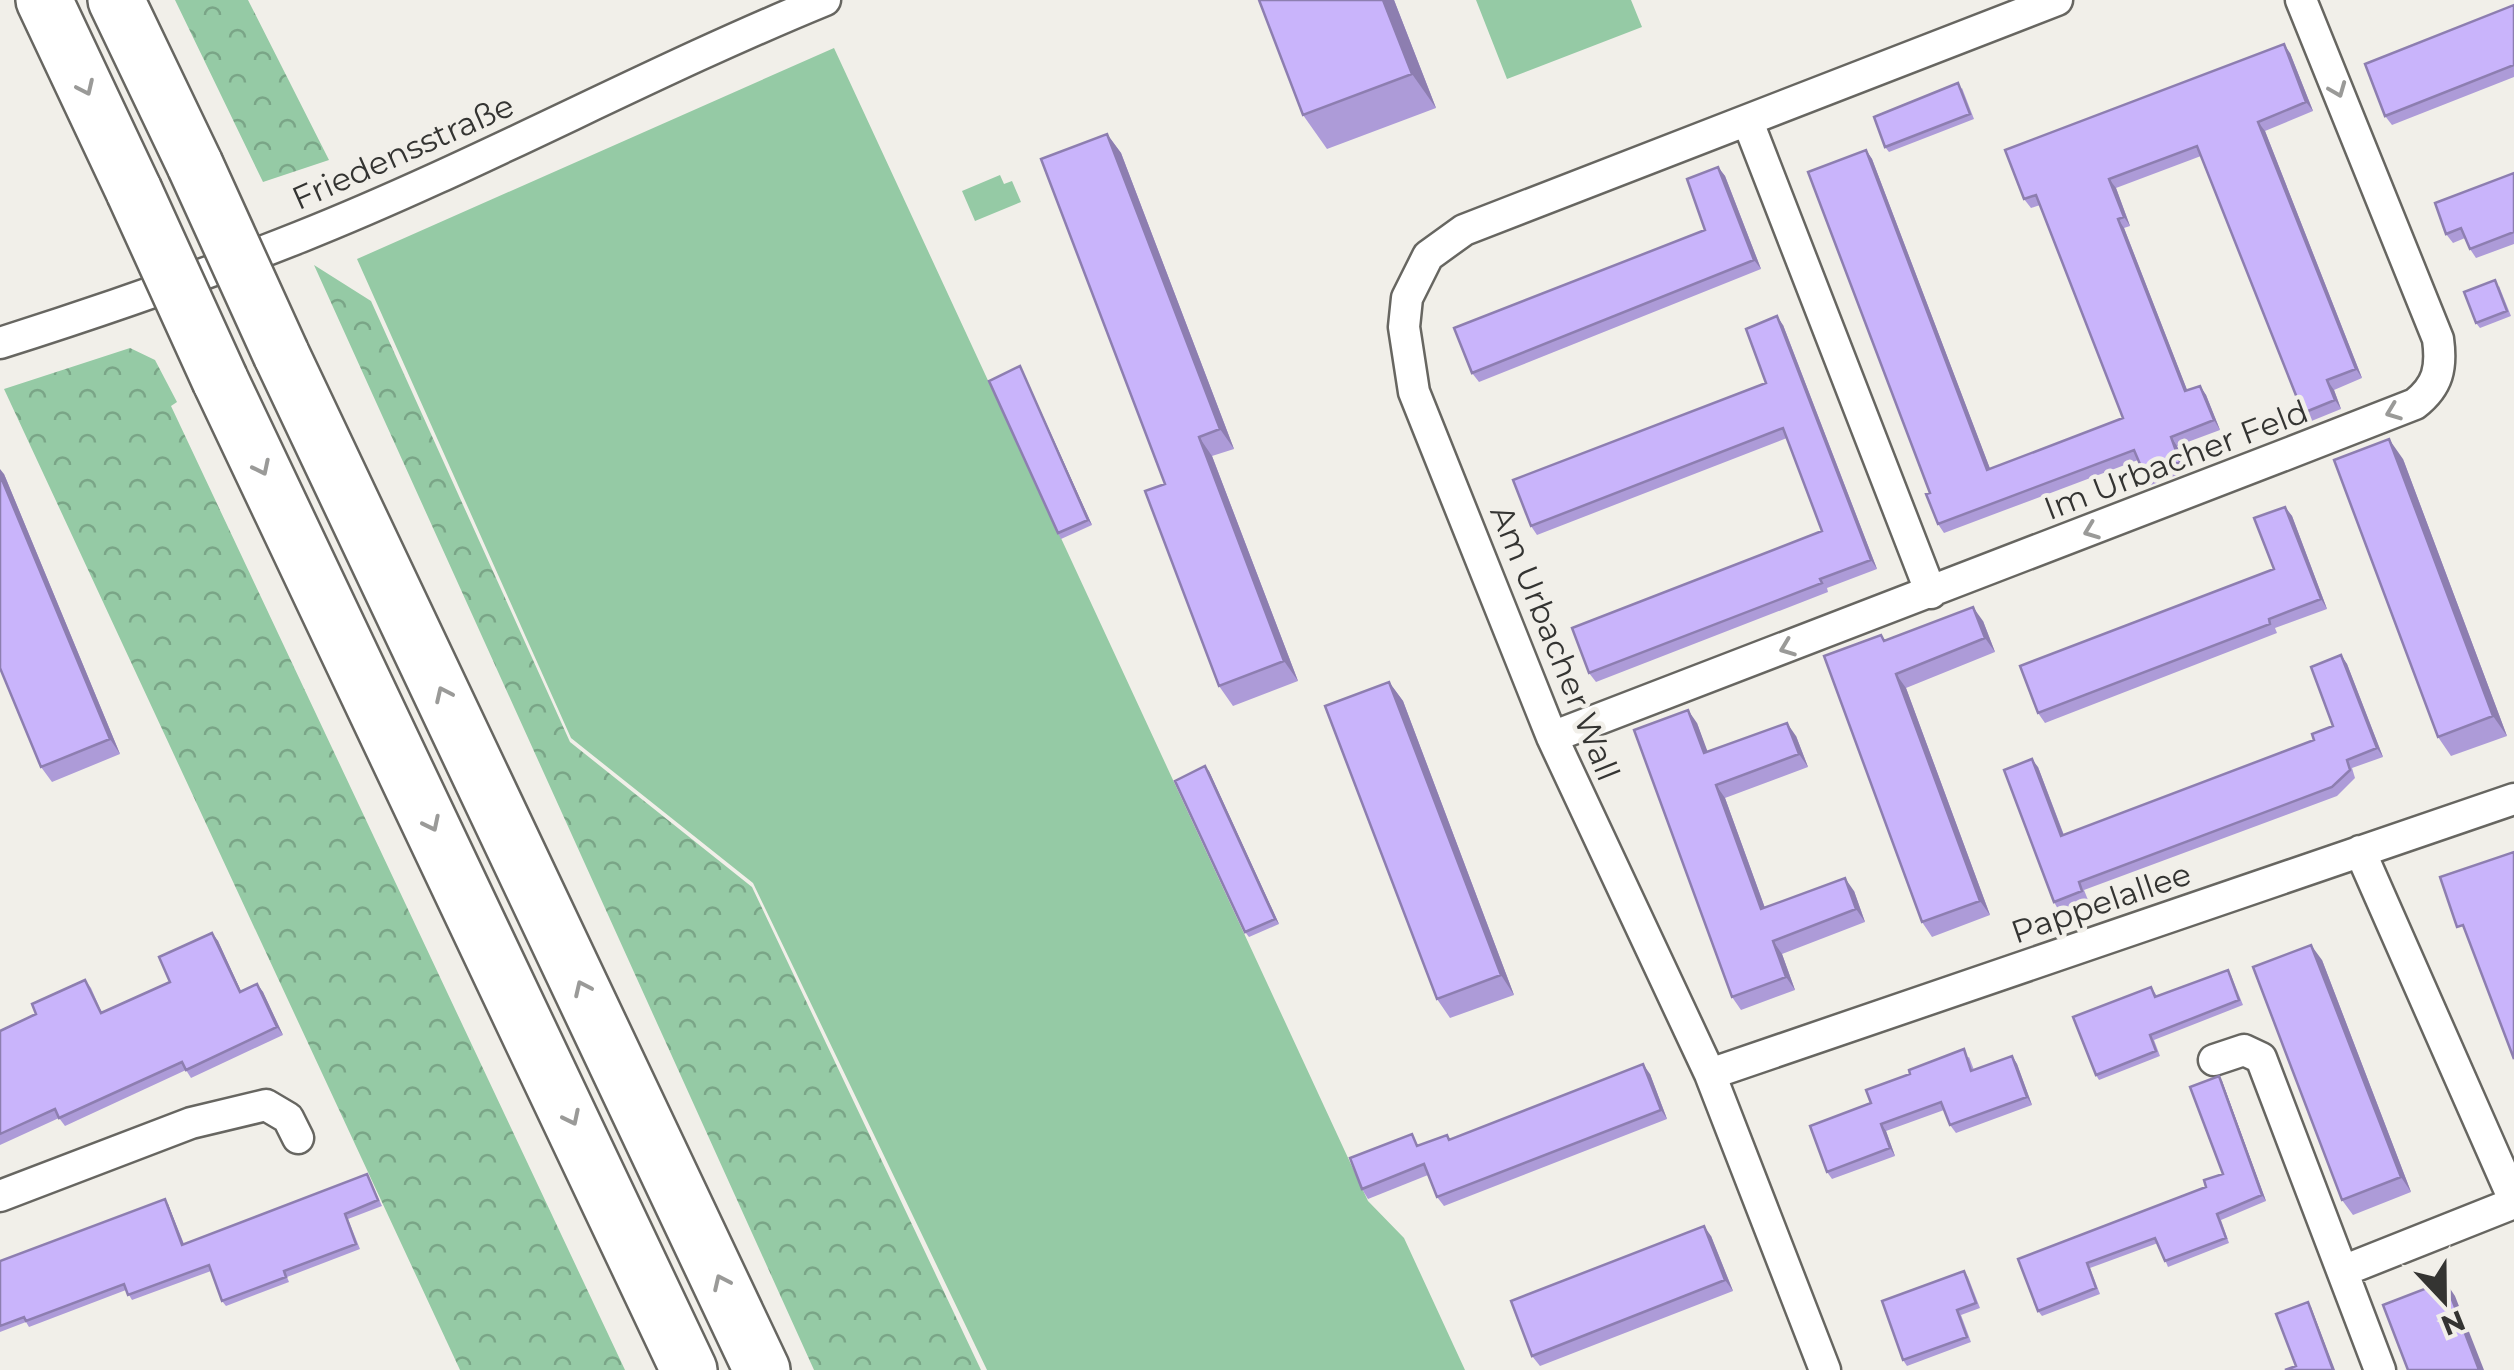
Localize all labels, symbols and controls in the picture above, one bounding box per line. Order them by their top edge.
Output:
one-way arrow [73,78,93,96]
one-way arrow [2326,81,2346,98]
street label: Friedensstraße [286,85,520,218]
street label: Im Urbacher Feld [2038,391,2313,528]
one-way arrow [2385,401,2403,421]
one-way arrow [249,458,269,476]
street label: Am Urbacher Wall [1482,499,1629,786]
one-way arrow [2083,519,2100,540]
one-way arrow [1780,636,1797,657]
one-way arrow [435,686,455,704]
one-way arrow [419,814,439,832]
street label: Pappelallee [2006,854,2196,951]
one-way arrow [575,980,595,998]
one-way arrow [559,1107,579,1125]
north arrow [2394,1250,2494,1350]
one-way arrow [713,1274,733,1292]
text: N [2437,1303,2470,1343]

